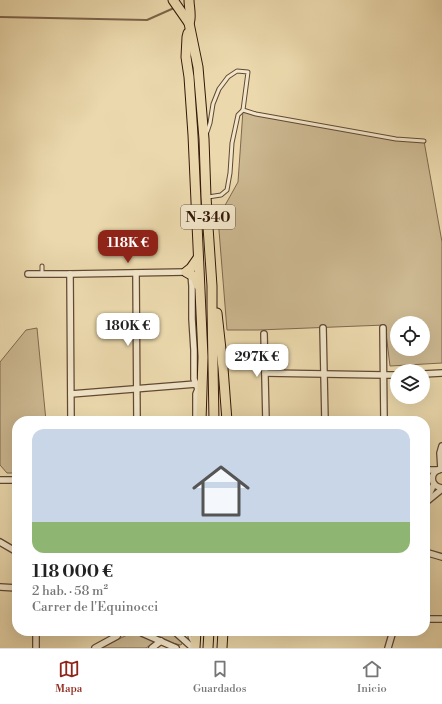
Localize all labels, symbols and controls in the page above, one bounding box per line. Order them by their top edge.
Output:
road number: N-340 [181,205,235,229]
pin: 118K € [95,230,161,264]
text: 118K € [107,235,149,251]
pin: 180K € [95,313,161,347]
map controls [390,316,430,404]
button: locate [390,316,430,356]
text: 180K € [106,318,150,334]
pin: 297K € [224,344,290,378]
text: 297K € [234,349,280,365]
button: layers [390,364,430,404]
icon: home [185,455,257,527]
text: 118 000 € [32,561,113,583]
text: 2 hab. · 58 m² [32,583,108,599]
text: Carrer de l'Equinocci [32,599,158,615]
tab: Mapa [55,658,82,696]
tab: Guardados [193,658,247,696]
tab: Inicio [357,658,387,696]

